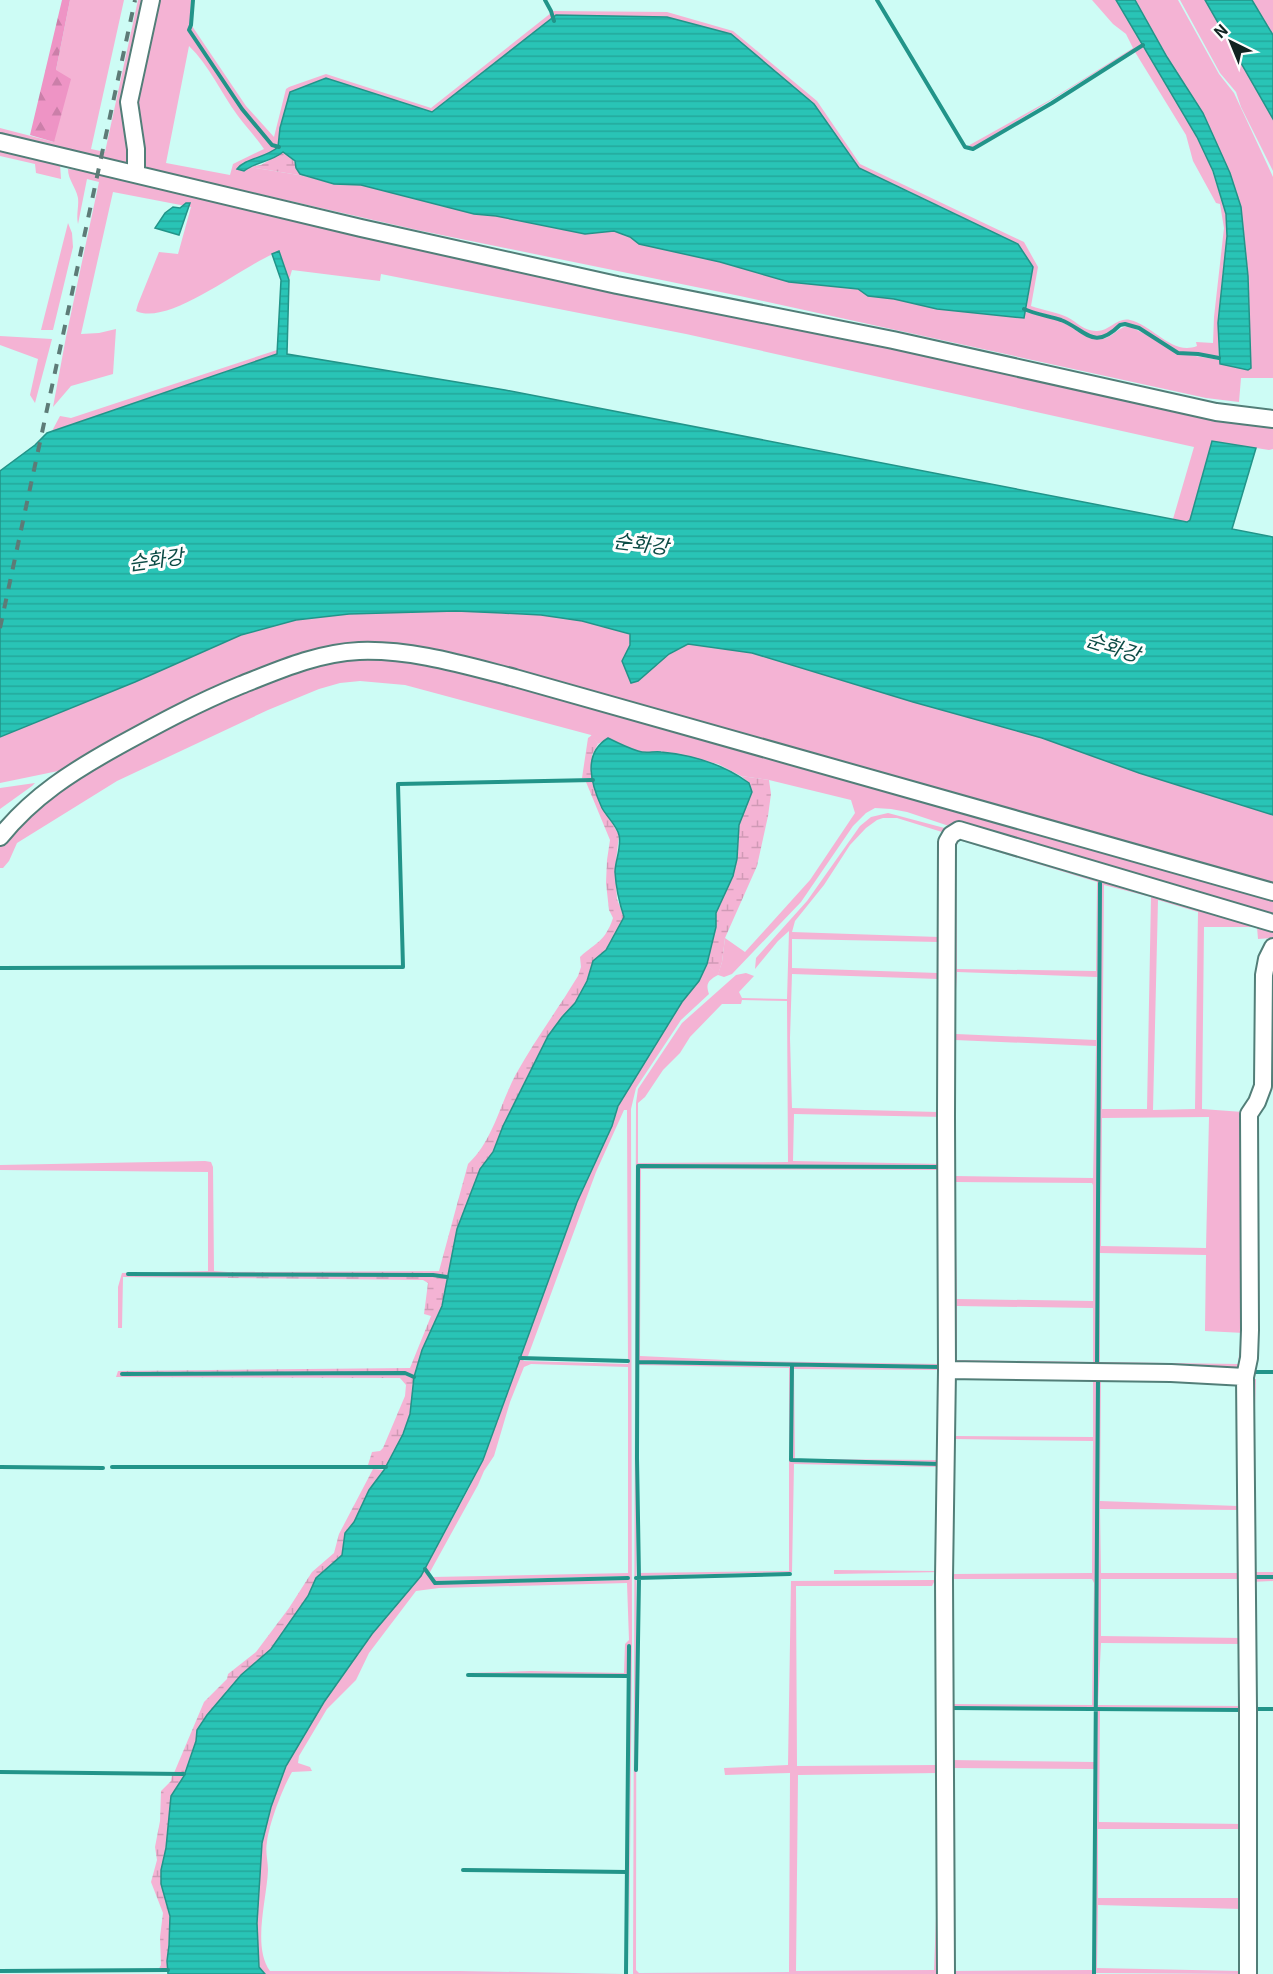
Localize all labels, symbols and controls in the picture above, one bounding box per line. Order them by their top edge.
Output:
north arrow [1201,12,1261,72]
text: N [1208,17,1233,43]
water label: 순화강 [612,525,673,561]
water label: 순화강 [126,540,188,577]
water label: 순화강 [1083,623,1147,669]

